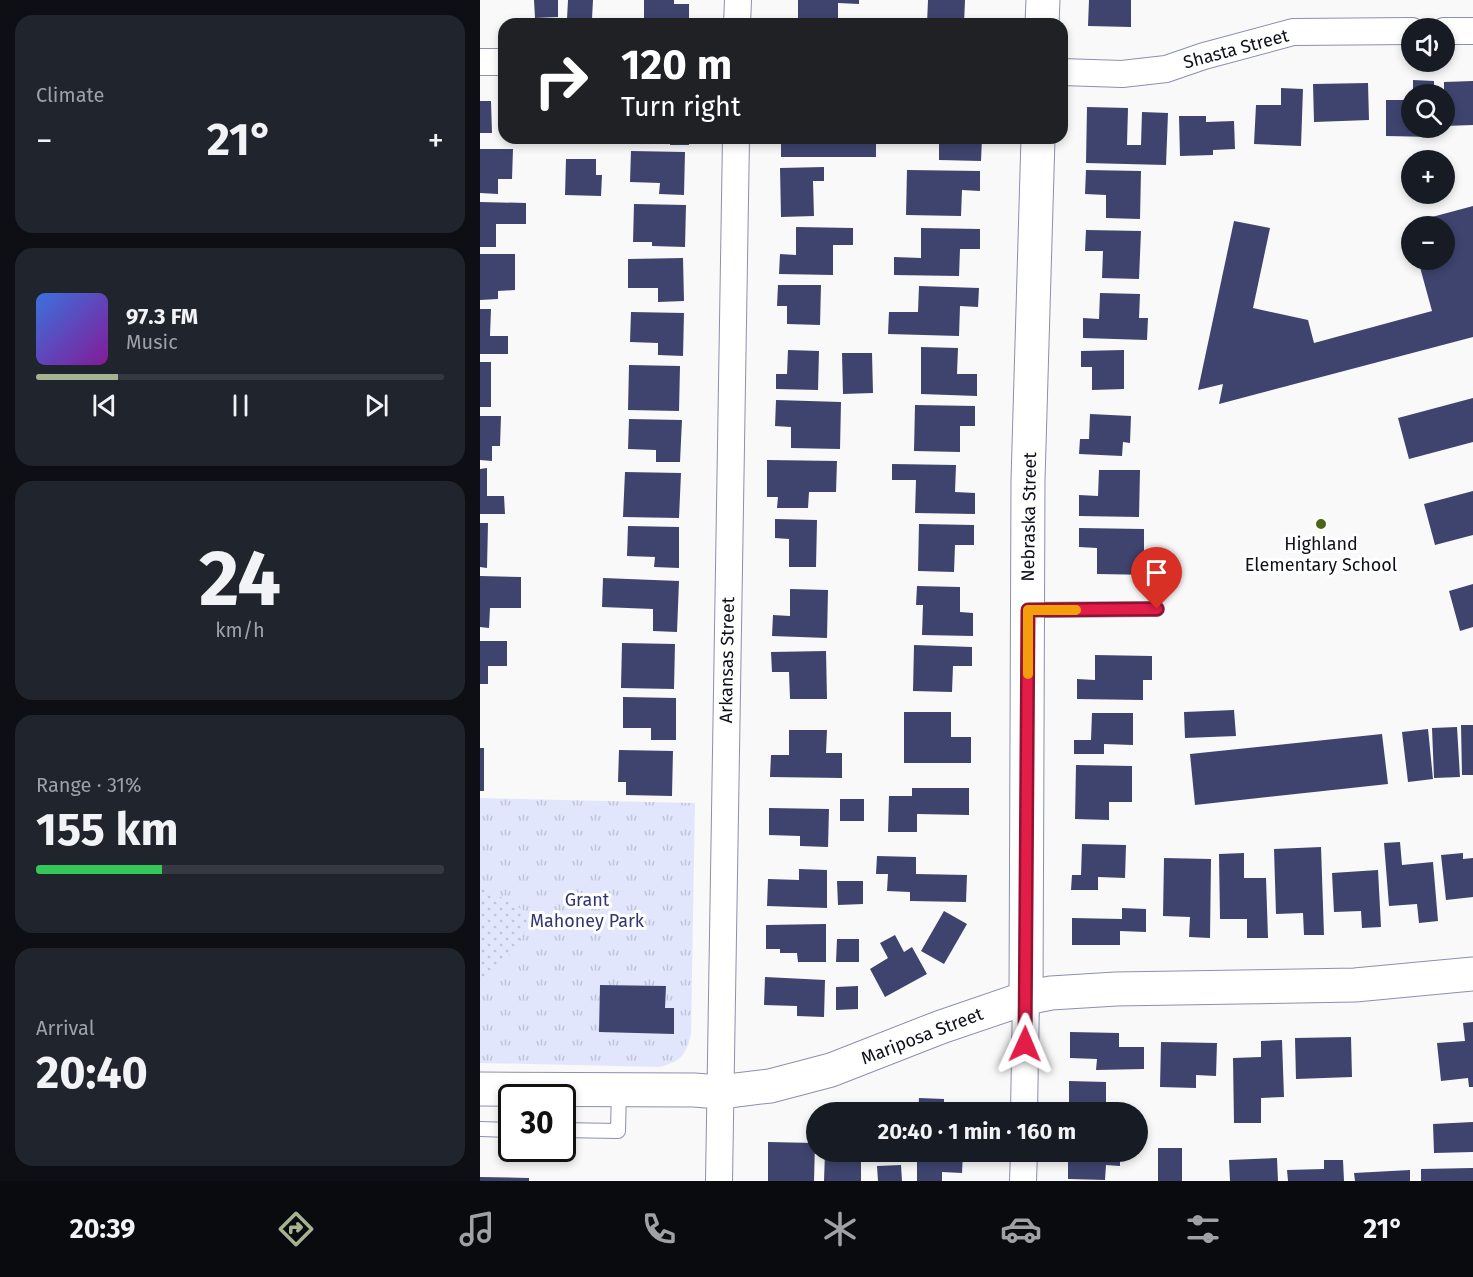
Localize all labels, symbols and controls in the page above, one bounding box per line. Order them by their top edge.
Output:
map controls [1401,18,1455,270]
button: sound [1401,18,1455,72]
street label: Shasta Street [1181,24,1292,74]
text: 120 m [621,40,732,90]
icon: right [522,42,600,120]
text: Climate [36,83,104,107]
button: search [1401,84,1455,138]
text: Turn right [621,91,741,123]
text: 21° [207,113,273,167]
text: − [36,121,53,161]
text: + [428,121,444,161]
button: + [1401,150,1455,204]
button: − [1401,216,1455,270]
text: 97.3 FM [126,303,198,330]
text: Music [126,330,178,354]
icon: previous [88,389,121,422]
icon: pause [224,389,257,422]
icon: next [360,389,393,422]
street label: Nebraska Street [1017,452,1041,582]
marker: Highland Elementary School [1314,517,1328,531]
text: 24 [199,532,281,626]
place label: Highland Elementary School [1245,533,1397,576]
pin [1131,547,1182,609]
icon: arrive [1140,556,1173,589]
street label: Arkansas Street [715,596,739,723]
text: km/h [215,618,265,642]
text: Range · 31% [36,773,142,797]
text: 155 km [36,803,178,857]
park label: Grant Mahoney Park [530,889,645,932]
street label: Mariposa Street [858,1003,986,1069]
position arrow [993,1012,1057,1076]
text: Arrival [36,1016,95,1040]
text: 20:40 [36,1046,148,1100]
speed limit sign: 30 [498,1084,576,1162]
text: 20:40 · 1 min · 160 m [878,1118,1076,1145]
icon: directions [275,1208,317,1250]
icon: music [456,1208,498,1250]
icon: phone [638,1208,680,1250]
icon: climate [819,1208,861,1250]
icon: car [1000,1208,1042,1250]
icon: filters [1182,1208,1224,1250]
text: 20:39 [70,1213,135,1245]
text: 21° [1363,1213,1403,1245]

